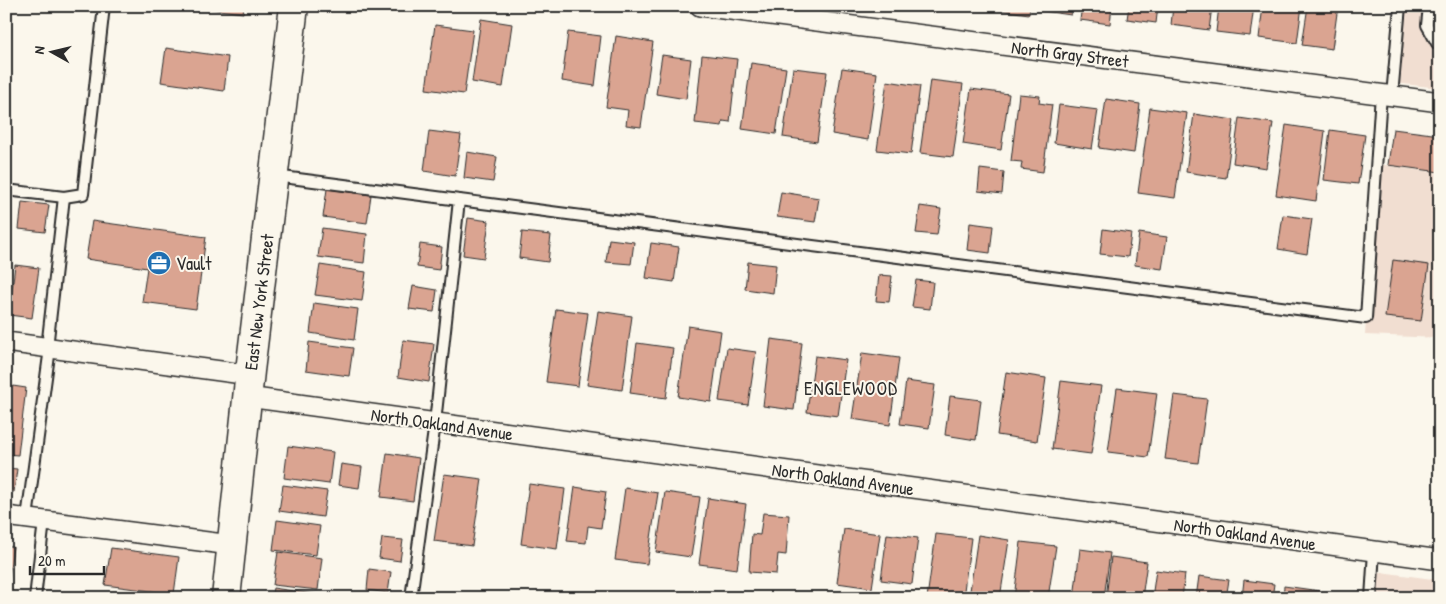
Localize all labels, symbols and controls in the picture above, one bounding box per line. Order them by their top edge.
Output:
north arrow [28,28,78,78]
street label: North Gray Street [1010,34,1131,74]
text: N [29,45,49,55]
street label: East New York Street [238,232,280,372]
office icon: Vault [146,250,172,276]
place label: Vault [176,251,212,276]
district label: ENGLEWOOD [804,375,898,401]
street label: North Oakland Avenue [369,402,515,446]
street label: North Oakland Avenue [770,457,916,501]
street label: North Oakland Avenue [1172,512,1318,556]
scale bar [30,544,104,576]
text: 20 m [38,550,65,571]

